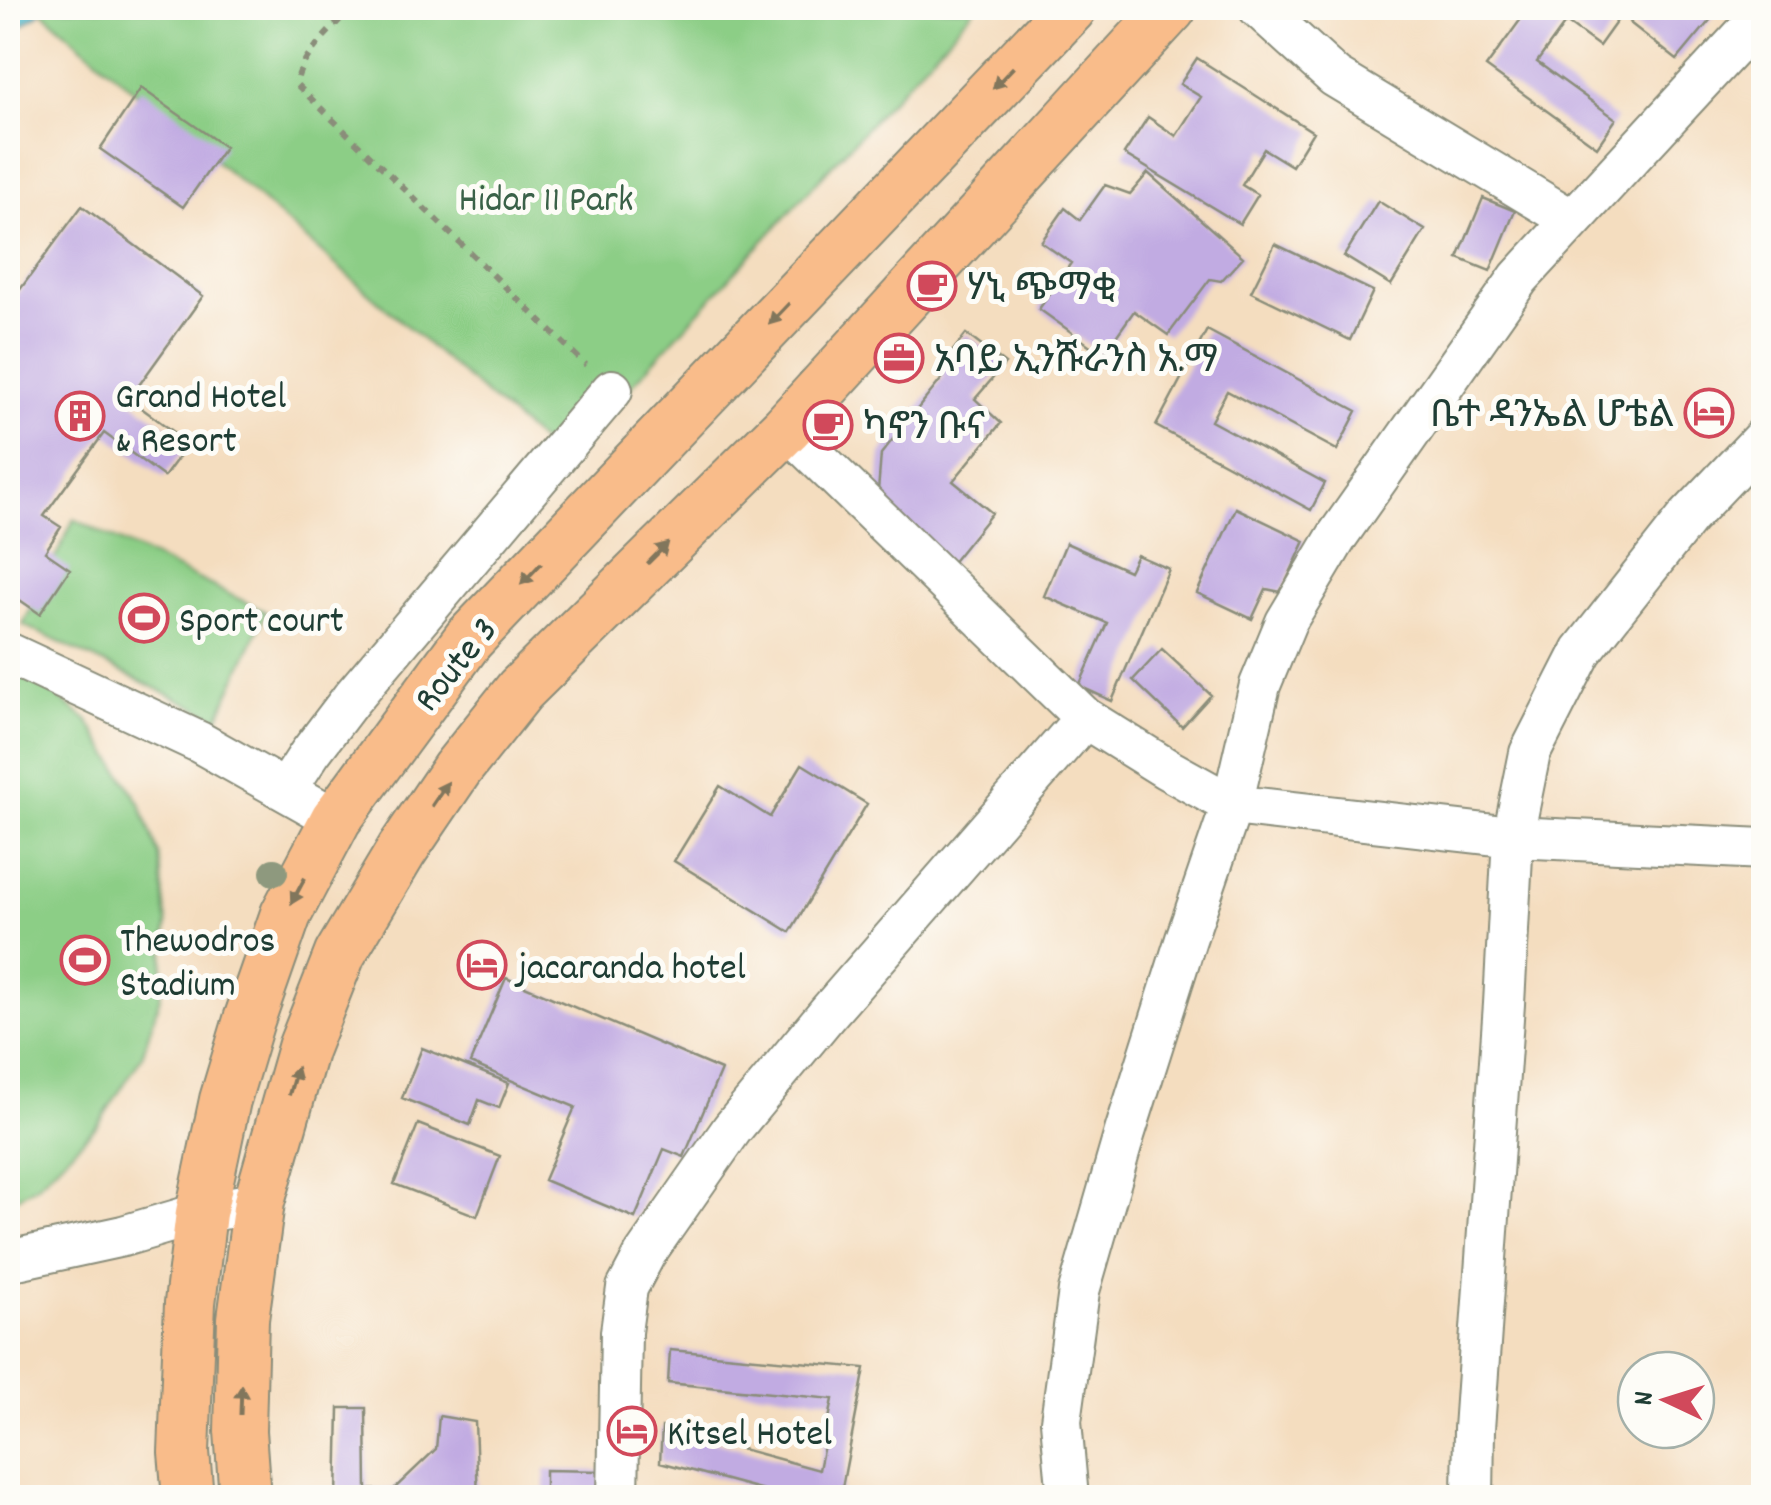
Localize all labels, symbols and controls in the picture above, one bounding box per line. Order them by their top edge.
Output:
one-way arrow [992,66,1015,90]
park label: Hidar 11 Park [459,175,633,230]
cafe icon: ሃኒ ጭማቂ [906,260,958,312]
place label: ሃኒ ጭማቂ [967,264,1116,319]
one-way arrow [768,301,791,325]
office icon: አባይ ኢንሹራንስ አ.ማ [873,332,925,384]
place label: አባይ ኢንሹራንስ አ.ማ [934,336,1218,391]
place label: Grand Hotel & Resort [115,372,286,471]
hotel icon: ቤተ ዳንኤል ሆቴል [1683,387,1735,439]
building icon: Grand Hotel & Resort [54,390,106,442]
place label: ቤተ ዳንኤል ሆቴል [1430,391,1674,446]
cafe icon: ካኖን ቡና [802,399,854,451]
place label: ካኖን ቡና [863,403,985,458]
one-way arrow [646,542,670,566]
one-way arrow [520,562,543,586]
sports icon: Sport court [118,592,170,644]
place label: Sport court [179,596,344,651]
street label: Route 3 [403,607,514,726]
one-way arrow [431,780,449,807]
one-way arrow [290,877,307,905]
place label: Thewodros Stadium [120,916,276,1015]
sports icon: Thewodros Stadium [59,934,111,986]
hotel icon: jacaranda hotel [456,939,508,991]
place label: jacaranda hotel [514,943,746,998]
one-way arrow [286,1065,301,1096]
north arrow [1616,1350,1716,1450]
one-way arrow [233,1384,249,1416]
text: N [1626,1390,1666,1407]
hotel icon: Kitsel Hotel [606,1405,658,1457]
place label: Kitsel Hotel [667,1409,832,1464]

